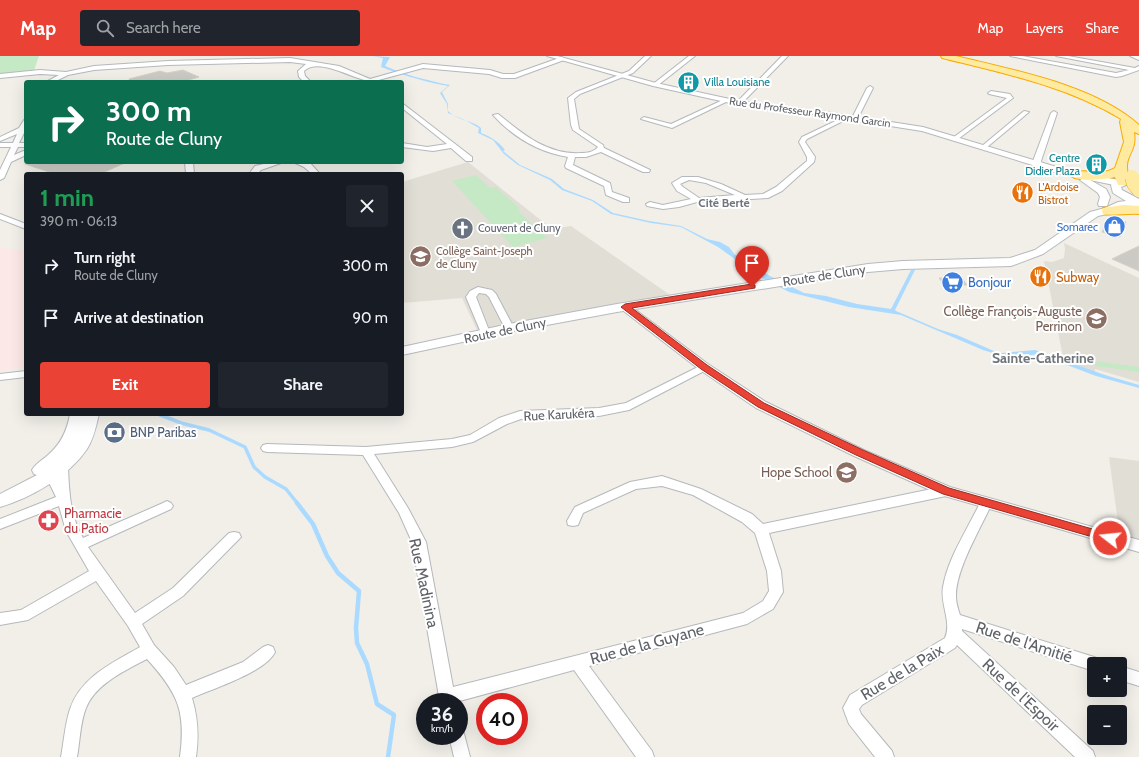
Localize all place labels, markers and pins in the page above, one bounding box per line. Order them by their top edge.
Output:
building icon: Villa Louisiane [675,69,701,95]
place label: Villa Louisiane [704,75,770,89]
place label: Centre Didier Plaza [1025,151,1081,178]
building icon: Centre Didier Plaza [1083,151,1109,177]
restaurant icon: L'Ardoise Bistrot [1010,180,1036,206]
place label: L'Ardoise Bistrot [1038,180,1079,207]
shop icon: Somarec [1101,214,1127,240]
church icon: Couvent de Cluny [449,215,475,241]
place label: Somarec [1057,220,1098,234]
place label: Couvent de Cluny [478,221,561,235]
school or university icon: Collège Saint-Joseph de Cluny [408,244,434,270]
place label: Collège Saint-Joseph de Cluny [436,244,533,271]
pin [735,246,769,287]
restaurant icon: Subway [1028,264,1054,290]
supermarket icon: Bonjour [940,269,966,295]
place label: Subway [1056,269,1100,285]
place label: Bonjour [968,274,1012,291]
place label: Collège François-Auguste Perrinon [944,303,1082,334]
school or university icon: Collège François-Auguste Perrinon [1084,305,1110,331]
bank icon: BNP Paribas [102,419,128,445]
place label: BNP Paribas [130,424,197,440]
school or university icon: Hope School [834,459,860,485]
place label: Hope School [761,464,832,480]
place label: Pharmacie du Patio [64,505,122,536]
pharmacy icon: Pharmacie du Patio [36,507,62,533]

